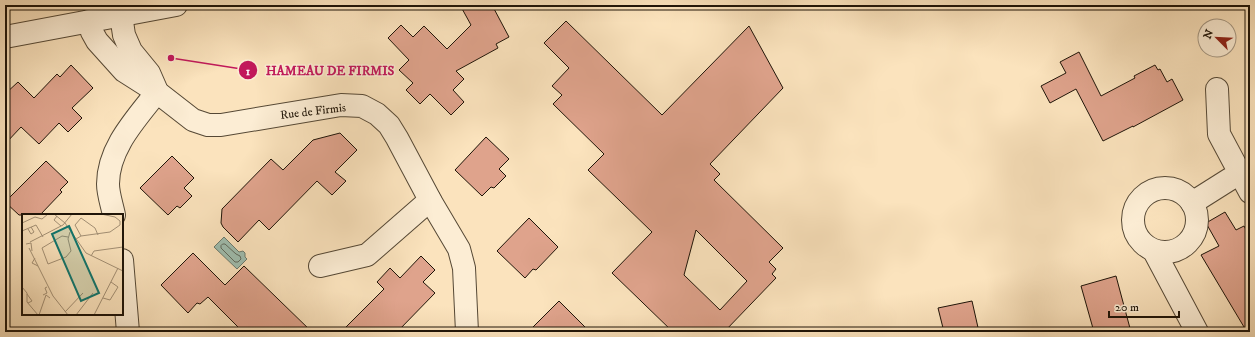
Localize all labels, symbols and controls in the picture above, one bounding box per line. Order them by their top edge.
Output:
north arrow [1197,18,1237,58]
text: N [1201,27,1217,41]
callout: HAMEAU DE FIRMIS [238,58,402,83]
text: HAMEAU DE FIRMIS [266,63,395,79]
text: 1 [246,64,251,79]
street label: Rue de Firmis [279,100,347,123]
inset map [22,214,123,315]
scale bar [1109,293,1179,319]
text: 20 m [1115,300,1139,315]

